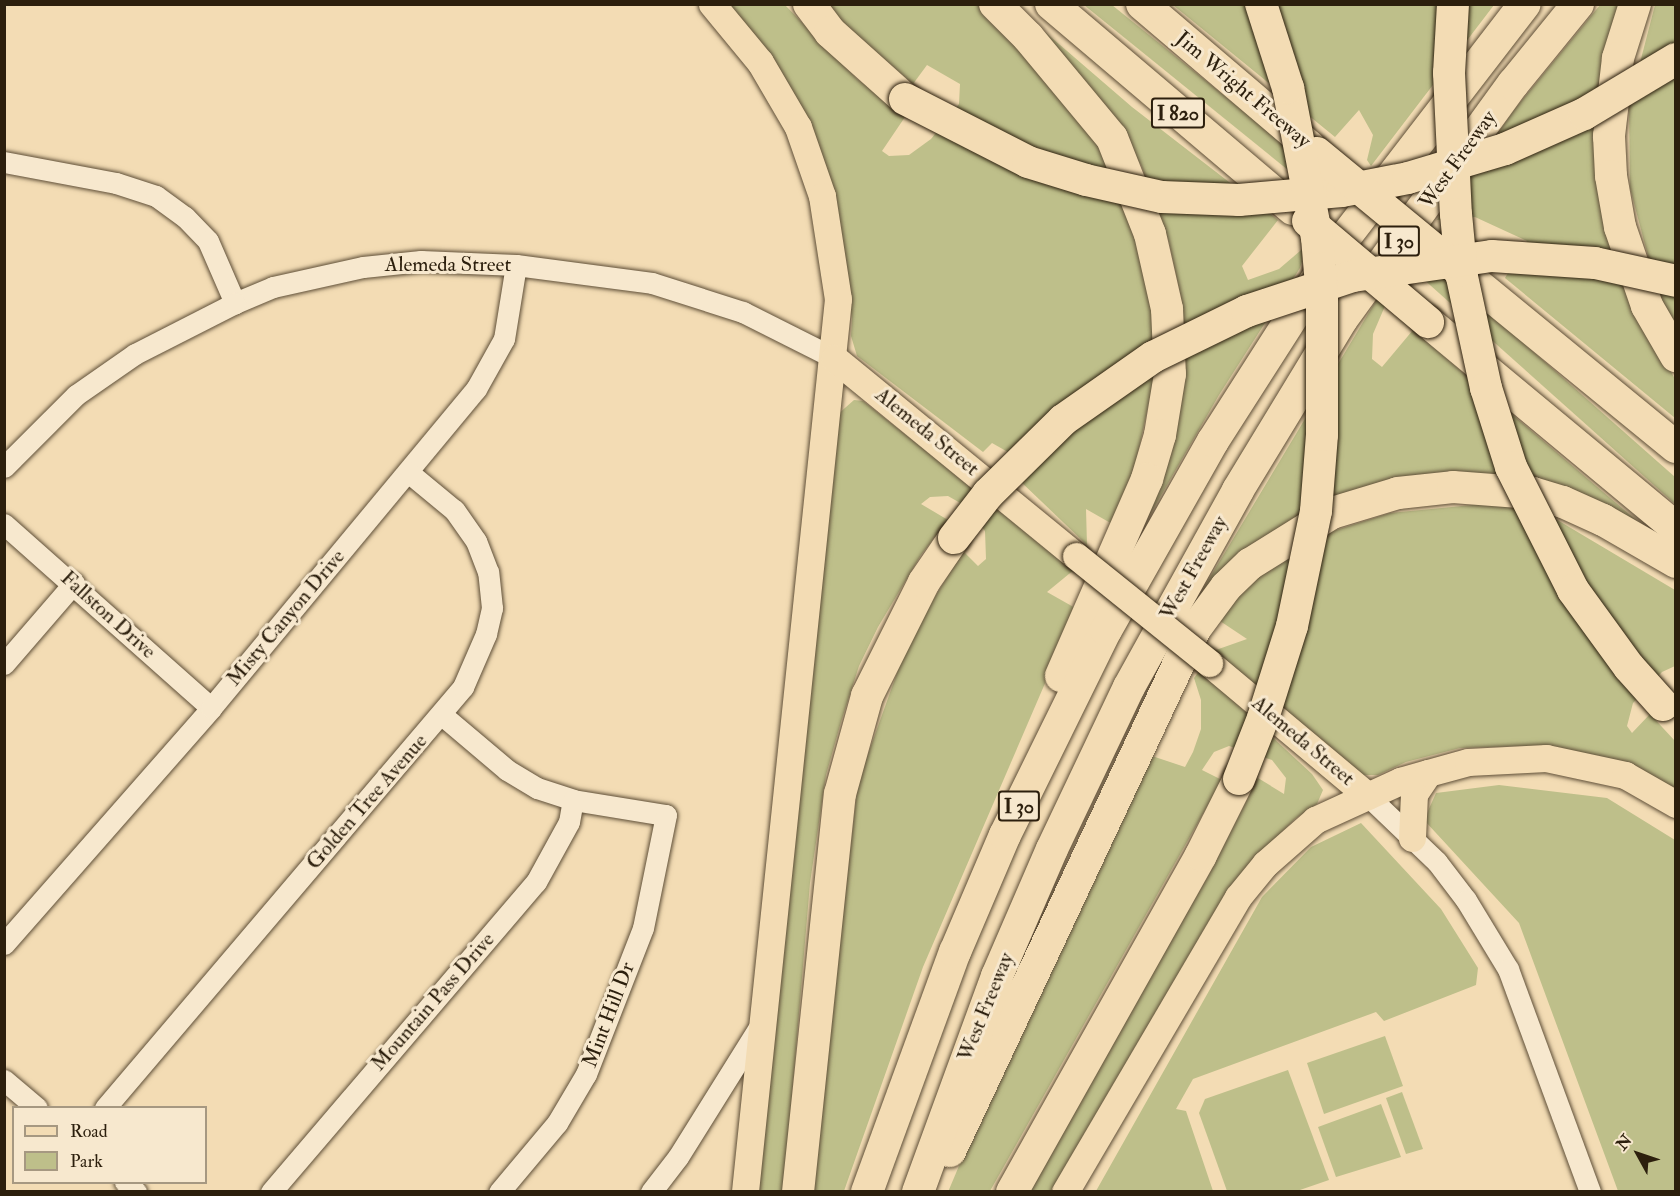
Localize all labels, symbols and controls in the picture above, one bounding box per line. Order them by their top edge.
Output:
street label: Jim Wright Freeway [1170,26,1316,154]
road number: I 820 [1150,96,1206,130]
street label: West Freeway [1414,106,1502,214]
road number: I 30 [1376,224,1422,258]
street label: Alemeda Street [385,252,511,278]
street label: Alemeda Street [870,382,984,482]
street label: West Freeway [1155,512,1233,624]
street label: Misty Canyon Drive [222,545,350,691]
street label: Fallston Drive [55,566,161,664]
street label: Alemeda Street [1246,691,1360,791]
street label: Golden Tree Avenue [301,729,433,875]
road number: I 30 [996,789,1042,823]
street label: Mountain Pass Drive [366,928,500,1076]
street label: West Freeway [953,949,1019,1065]
street label: Mint Hill Dr [577,959,641,1071]
legend [12,1106,207,1184]
text: Road [70,1120,108,1143]
north arrow [1608,1124,1668,1184]
text: N [1612,1131,1636,1154]
text: Park [70,1150,103,1173]

